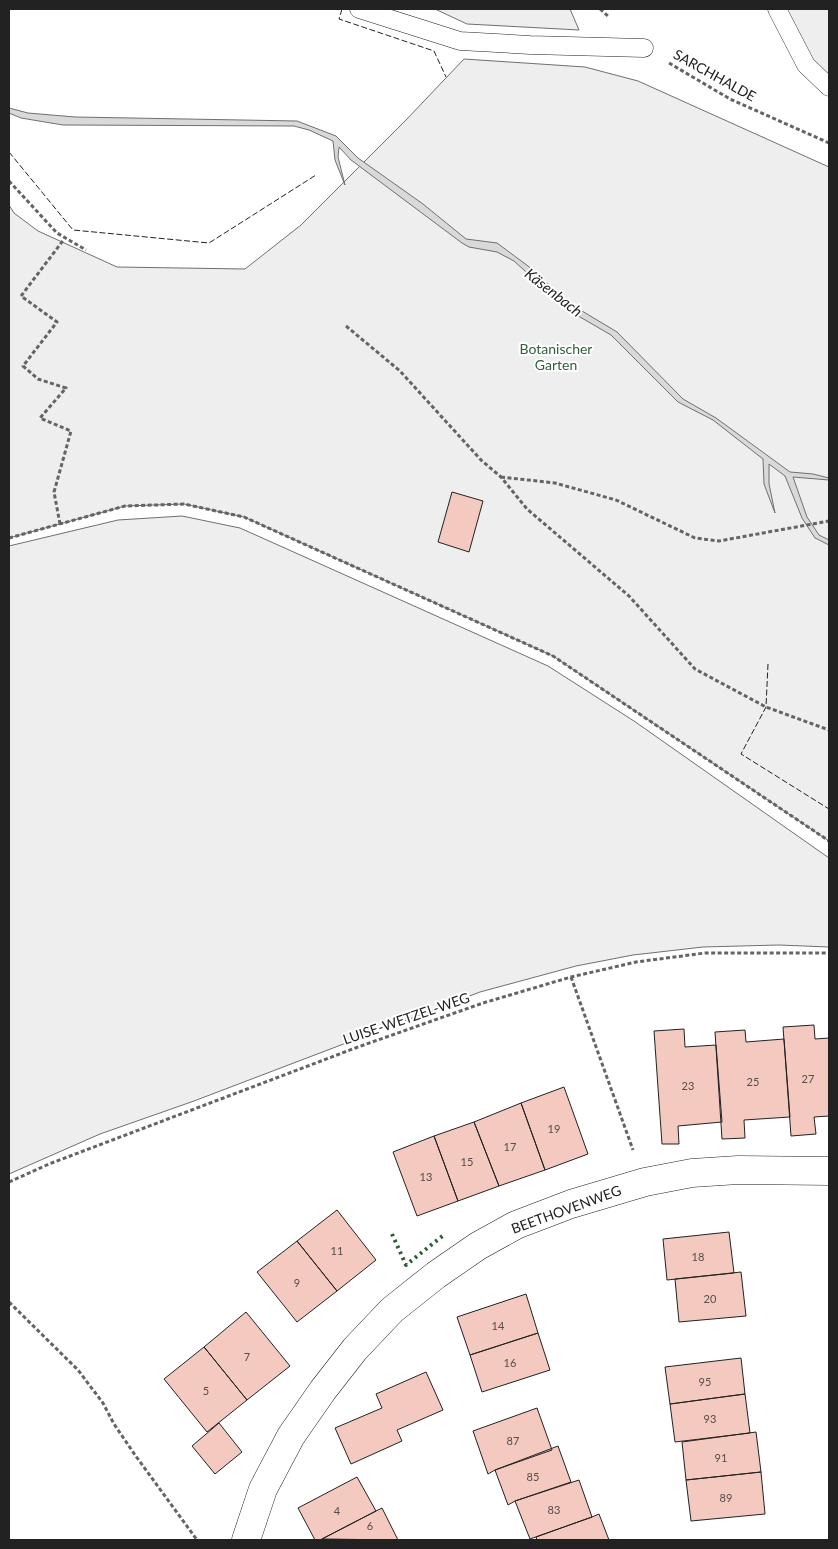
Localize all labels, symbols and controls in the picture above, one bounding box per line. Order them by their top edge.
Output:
street label: SARCHHALDE [671,45,759,105]
water label: Käsenbach [522,264,586,320]
park label: Botanischer Garten [520,340,592,373]
street label: LUISE-WETZEL-WEG [340,988,472,1048]
house number: 27 [802,1072,814,1085]
house number: 25 [747,1075,759,1088]
house number: 23 [682,1079,694,1092]
house number: 19 [548,1122,560,1135]
house number: 17 [504,1140,516,1153]
house number: 15 [461,1155,473,1168]
house number: 13 [420,1170,432,1183]
street label: BEETHOVENWEG [509,1181,623,1237]
house number: 11 [331,1244,343,1257]
house number: 18 [692,1250,704,1263]
house number: 9 [294,1276,300,1289]
house number: 20 [704,1292,717,1305]
house number: 14 [492,1319,505,1332]
house number: 7 [244,1350,250,1363]
house number: 16 [504,1356,516,1369]
house number: 95 [699,1375,711,1388]
house number: 5 [203,1384,209,1397]
house number: 93 [704,1412,716,1425]
house number: 87 [507,1434,519,1447]
house number: 91 [715,1451,727,1464]
house number: 85 [527,1470,539,1483]
house number: 89 [720,1491,732,1504]
house number: 83 [548,1503,560,1516]
house number: 4 [334,1504,341,1517]
house number: 6 [367,1519,373,1532]

